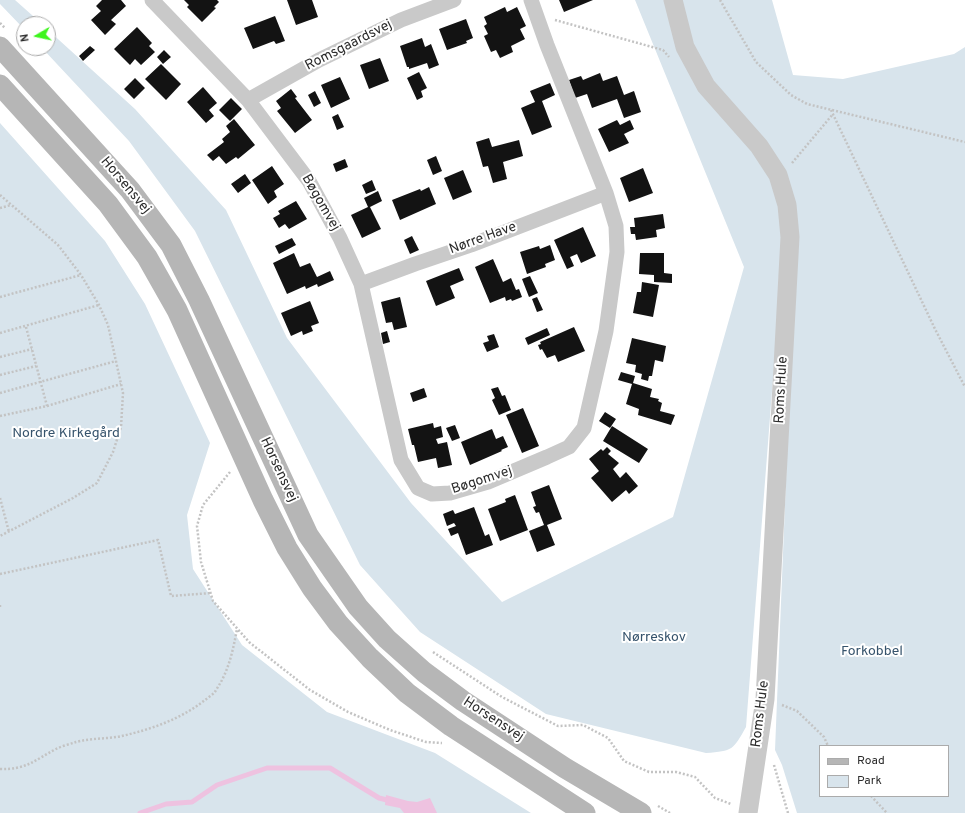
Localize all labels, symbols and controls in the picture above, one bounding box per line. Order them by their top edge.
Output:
north arrow [16,16,56,56]
street label: Romsgaardsvej [303,17,395,75]
text: N [18,33,33,43]
street label: Horsensvej [96,154,154,218]
street label: Bøgomvej [297,172,343,234]
street label: Nørre Have [447,219,519,259]
street label: Roms Hule [772,356,792,424]
park label: Nordre Kirkegård [12,426,120,442]
street label: Horsensvej [256,435,300,505]
street label: Bøgomvej [449,463,515,499]
park label: Nørreskov [622,630,686,646]
park label: Forkobbel [841,644,903,660]
street label: Roms Hule [749,680,773,748]
street label: Horsensvej [459,694,527,746]
legend [819,745,949,797]
text: Road [857,753,885,769]
text: Park [857,773,882,789]

